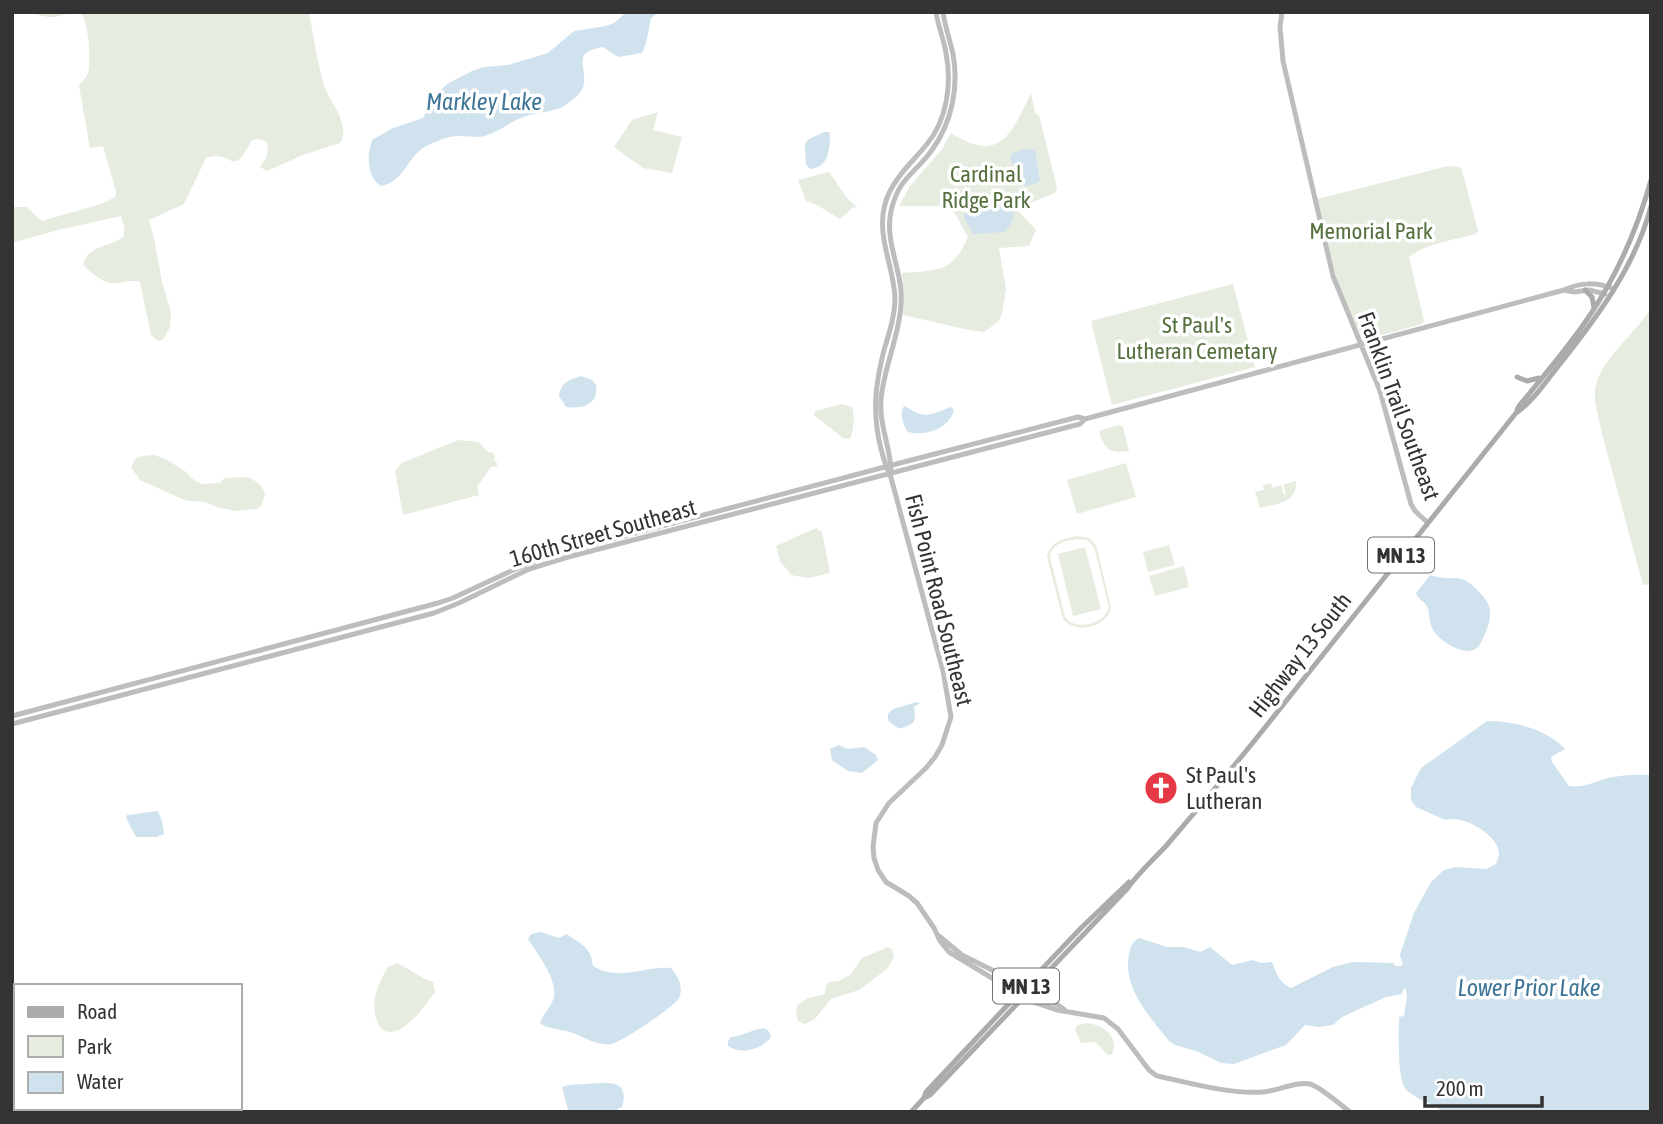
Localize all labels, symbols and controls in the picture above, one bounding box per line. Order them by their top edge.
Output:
water label: Markley Lake [426,88,542,115]
park label: Cardinal Ridge Park [941,161,1031,213]
park label: Memorial Park [1309,218,1433,244]
street label: Franklin Trail Southeast [1353,308,1445,504]
park label: St Paul's Lutheran Cemetary [1117,312,1277,364]
street label: Fish Point Road Southeast [900,491,978,709]
street label: 160th Street Southeast [507,494,699,572]
road number: MN 13 [1368,538,1434,572]
street label: Highway 13 South [1243,588,1357,722]
place label: St Paul's Lutheran [1186,762,1262,814]
church icon: St Paul's Lutheran [1142,769,1180,807]
road number: MN 13 [993,968,1059,1004]
water label: Lower Prior Lake [1457,974,1601,1001]
legend [14,984,242,1110]
text: Road [77,999,117,1023]
text: Park [77,1034,112,1058]
scale bar [1425,1064,1542,1108]
text: Water [77,1069,124,1093]
text: 200 m [1436,1076,1484,1100]

